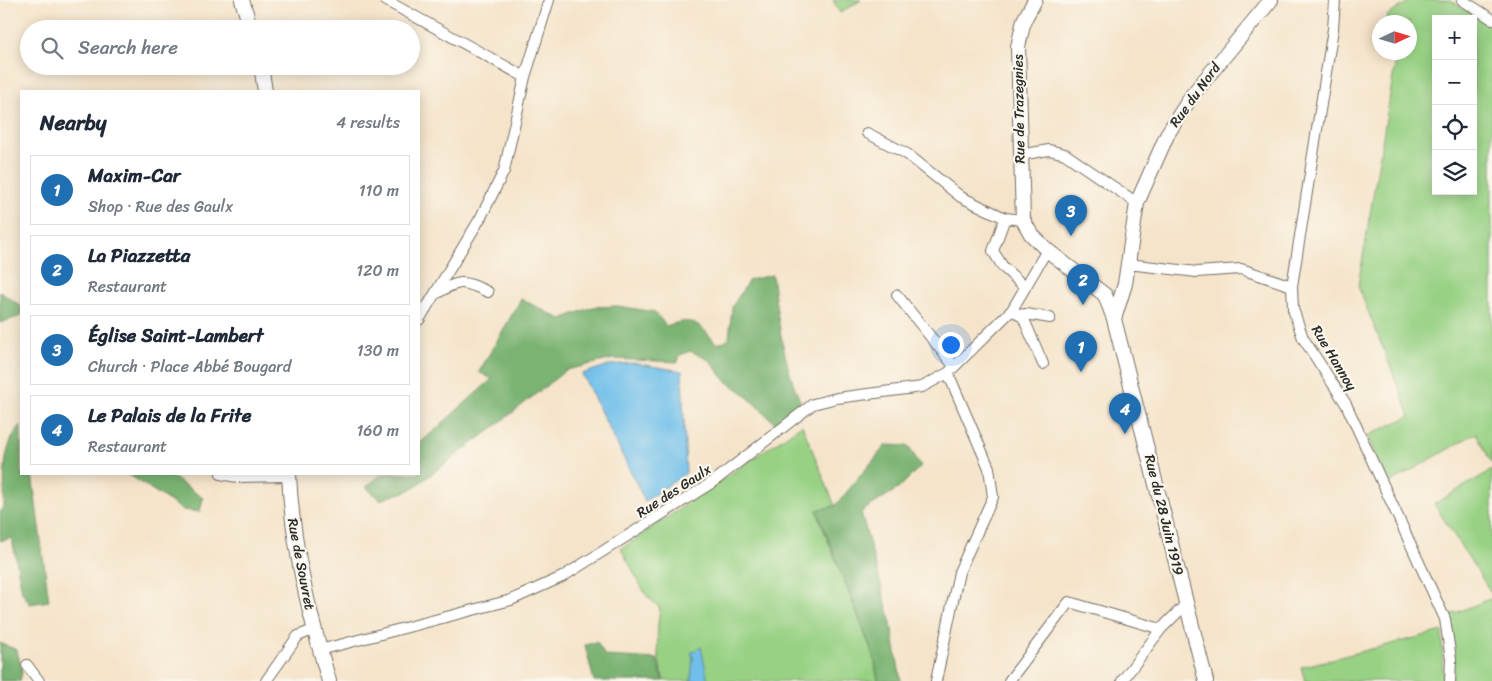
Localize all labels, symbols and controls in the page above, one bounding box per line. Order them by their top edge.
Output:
north arrow [1372,15,1417,60]
map controls [1432,15,1477,195]
button: + [1432,15,1477,60]
search box [20,20,420,75]
text: Search here [78,31,178,64]
icon: search [38,34,66,62]
street label: Rue de Trazegnies [1006,54,1032,164]
street label: Rue du Nord [1163,56,1228,133]
button: − [1432,60,1477,105]
text: Nearby [40,104,106,142]
button: locate [1432,105,1477,150]
text: 4 results [336,108,400,137]
button: layers [1432,150,1477,195]
text: Maxim-Car [88,159,181,192]
text: 1 [54,176,60,205]
text: 110 m [359,176,399,205]
text: Shop · Rue des Gaulx [88,192,233,221]
pin: 3 [1055,195,1087,236]
text: La Piazzetta [88,239,190,272]
text: 2 [52,256,62,285]
text: 120 m [356,256,399,285]
pin: 2 [1067,264,1099,305]
text: Restaurant [88,272,167,301]
text: Église Saint-Lambert [88,319,263,352]
street label: Rue Hannoy [1304,320,1364,396]
pin: 1 [1065,331,1097,372]
your location [938,332,964,358]
text: 3 [53,336,61,365]
text: 130 m [357,336,399,365]
text: Church · Place Abbé Bougard [88,352,291,381]
pin: 4 [1109,393,1141,434]
text: Le Palais de la Frite [88,399,251,432]
text: 4 [52,416,62,445]
text: 160 m [356,416,399,445]
text: Restaurant [88,432,167,461]
street label: Rue du 28 Juin 1919 [1137,452,1191,578]
street label: Rue des Gaulx [631,457,717,525]
street label: Rue de Souvret [280,516,322,612]

